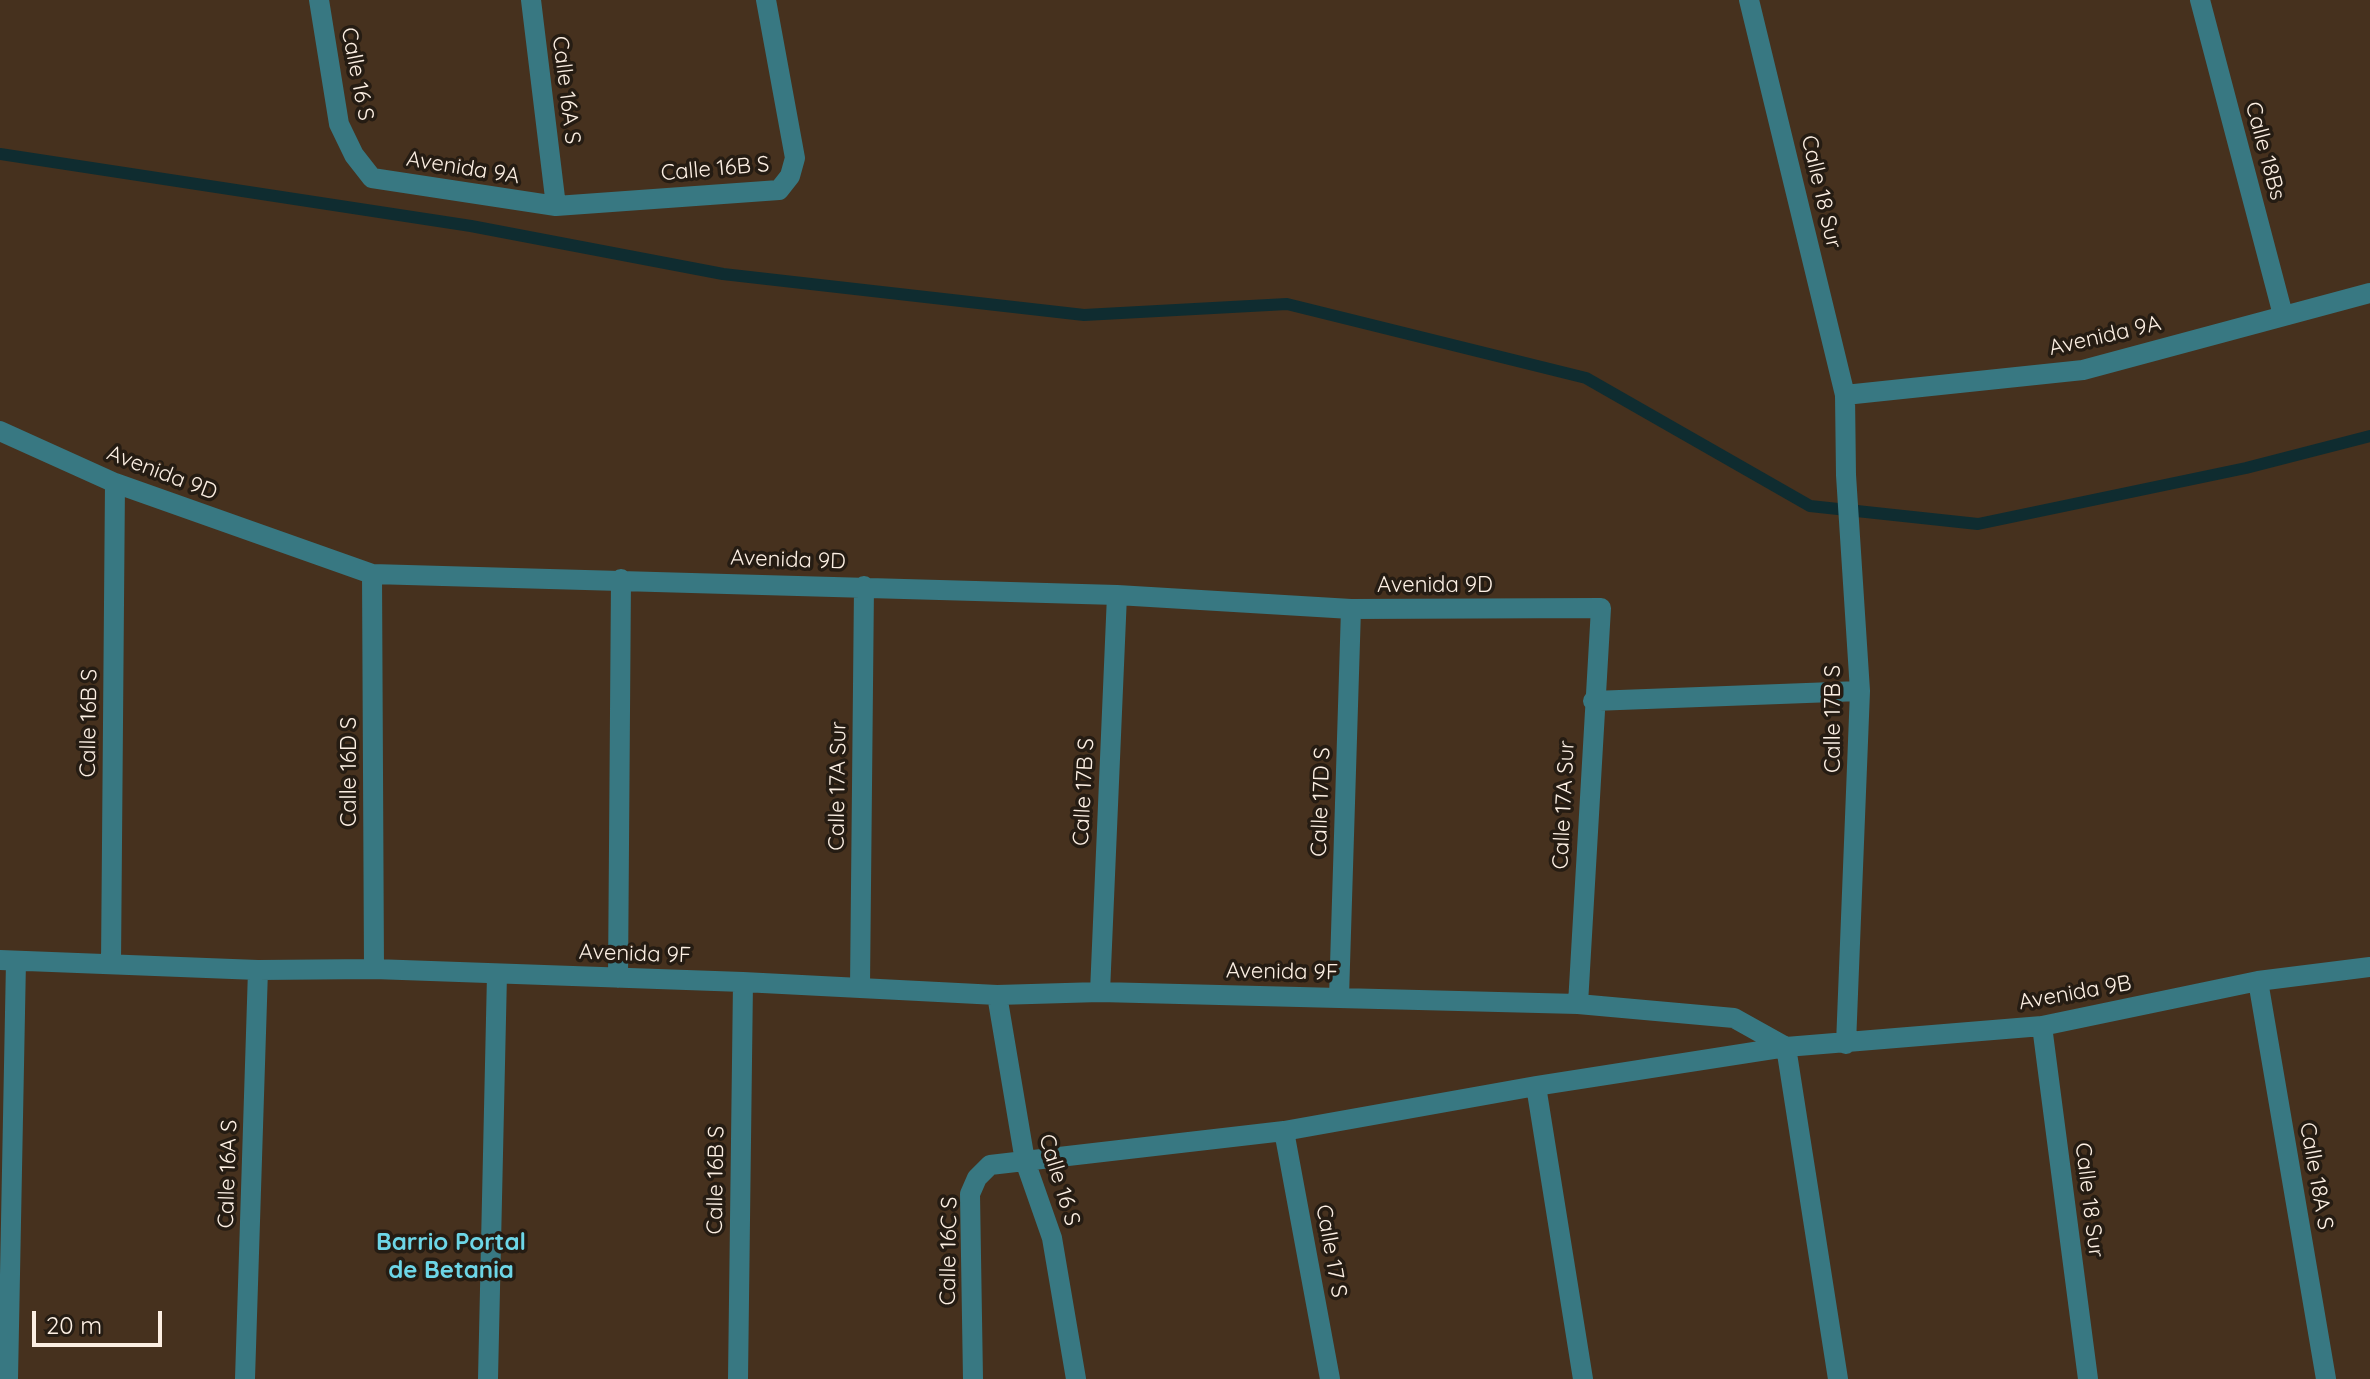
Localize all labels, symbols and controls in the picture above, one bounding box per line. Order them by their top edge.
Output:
street label: Calle 16 S [335,25,379,123]
street label: Calle 16A S [546,34,586,146]
street label: Calle 18Bs [2239,99,2291,203]
street label: Calle 18 Sur [1795,133,1847,251]
street label: Avenida 9A [405,146,521,190]
street label: Calle 16B S [660,151,770,187]
street label: Avenida 9A [2046,310,2164,362]
street label: Avenida 9D [103,440,221,506]
street label: Avenida 9D [730,545,846,575]
street label: Avenida 9D [1377,572,1493,598]
street label: Calle 17B S [1820,665,1846,773]
street label: Calle 16B S [75,668,103,778]
street label: Calle 16D S [336,717,362,827]
street label: Calle 17A Sur [824,721,852,851]
street label: Calle 17B S [1068,737,1100,847]
street label: Calle 17A Sur [1547,740,1581,870]
street label: Calle 17D S [1306,747,1336,857]
street label: Avenida 9F [578,939,692,969]
street label: Avenida 9F [1226,958,1338,986]
street label: Avenida 9B [2016,970,2134,1016]
street label: Calle 16A S [213,1119,243,1229]
street label: Calle 18A S [2294,1120,2338,1232]
street label: Calle 16B S [702,1125,730,1235]
street label: Calle 16 S [1033,1131,1085,1229]
street label: Calle 18 Sur [2069,1141,2109,1259]
street label: Calle 16C S [935,1196,963,1306]
street label: Calle 17 S [1310,1203,1352,1299]
district label: Barrio Portal de Betania [376,1229,526,1285]
scale bar [36,1295,166,1345]
text: 20 m [46,1310,102,1340]

